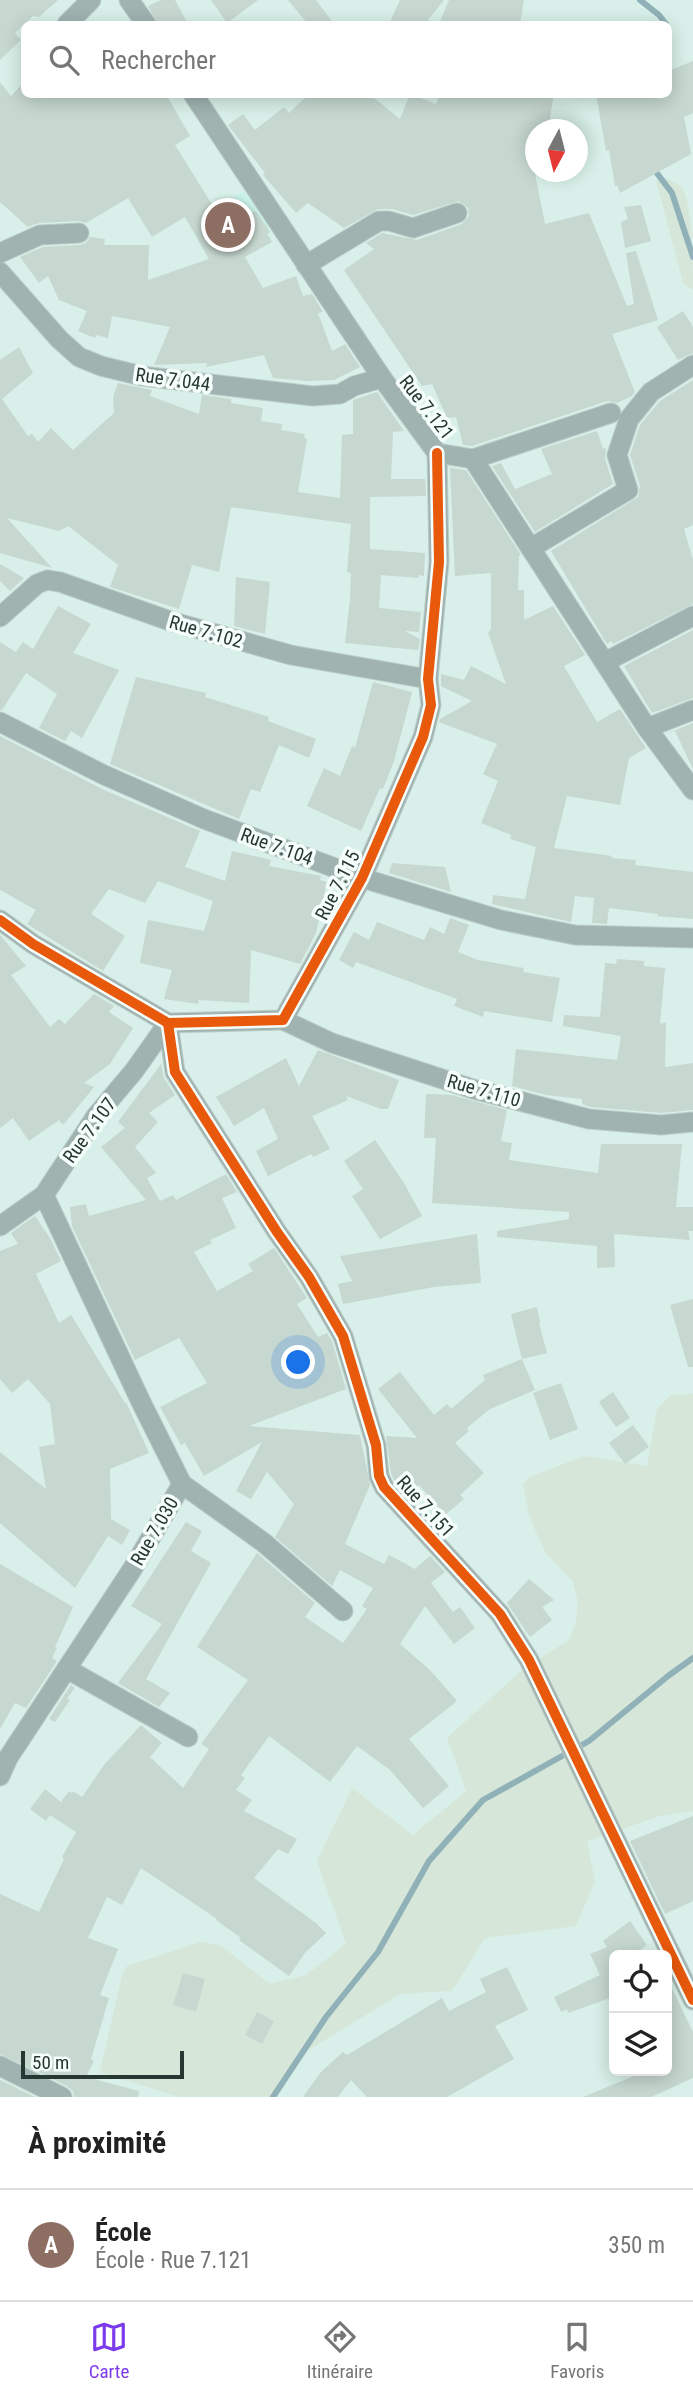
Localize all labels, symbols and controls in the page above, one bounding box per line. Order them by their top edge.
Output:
search box [21,21,672,98]
icon: search [45,41,83,79]
text: Rechercher [101,45,216,75]
north arrow [525,119,588,182]
pin: A [205,199,251,251]
street label: Rue 7.044 [134,363,212,396]
street label: Rue 7.121 [394,371,459,444]
street label: Rue 7.102 [167,610,245,653]
street label: Rue 7.104 [238,823,316,870]
street label: Rue 7.115 [310,847,365,924]
street label: Rue 7.110 [445,1069,523,1112]
street label: Rue 7.107 [58,1093,121,1167]
your location [281,1345,315,1379]
street label: Rue 7.151 [392,1471,459,1542]
street label: Rue 7.030 [126,1493,183,1570]
map controls [609,1950,672,2076]
button: locate [609,1950,672,2013]
button: layers [609,2013,672,2076]
scale bar [21,2048,184,2080]
text: 50 m [32,2051,69,2074]
text: À proximité [28,2125,166,2160]
text: École [95,2217,151,2247]
text: A [44,2232,58,2259]
text: 350 m [608,2232,665,2259]
text: École · Rue 7.121 [95,2247,251,2274]
tab: Carte [89,2318,129,2383]
tab: Itinéraire [307,2318,373,2383]
tab: Favoris [550,2318,604,2383]

